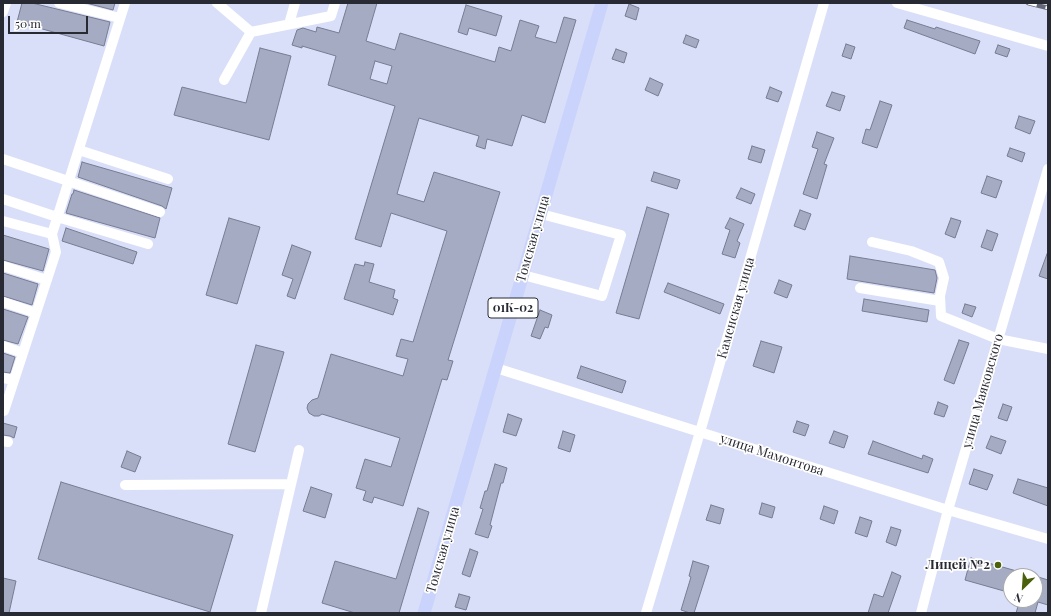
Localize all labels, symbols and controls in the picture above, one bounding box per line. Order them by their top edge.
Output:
scale bar [10,8,90,34]
text: 50 m [15,15,41,31]
street label: Томская улица [513,194,553,284]
street label: Каменская улица [714,256,758,360]
road number: 01К-02 [488,298,538,318]
street label: улица Маяковского [959,332,1007,450]
street label: улица Мамонтова [718,431,826,479]
street label: Томская улица [423,505,463,595]
place label: Лицей №2 [926,557,990,573]
marker: Лицей №2 [993,560,1003,570]
north arrow [1003,568,1043,608]
text: N [1011,590,1025,607]

